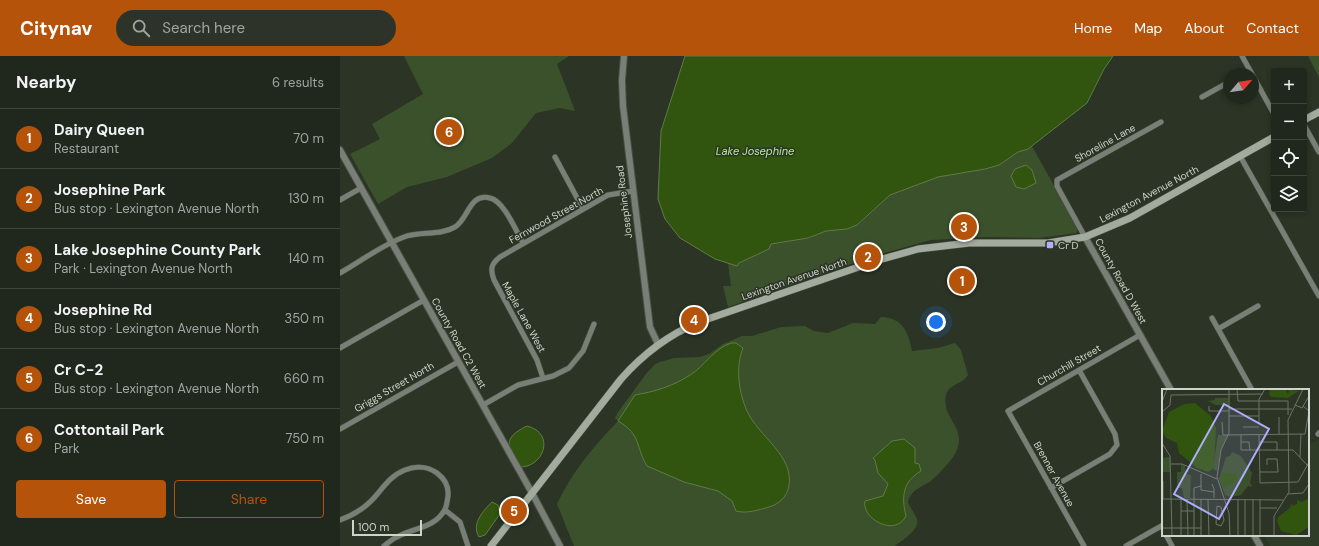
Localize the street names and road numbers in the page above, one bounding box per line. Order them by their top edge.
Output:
street label: Shoreline Lane [1072,121,1138,165]
street label: Lexington Avenue North [1097,162,1201,226]
street label: Josephine Road [613,165,635,239]
street label: Fernwood Street North [507,184,606,246]
street label: County Road D West [1092,236,1150,326]
street label: Lexington Avenue North [740,255,848,303]
street label: Maple Lane West [499,279,549,355]
street label: County Road C2 West [429,295,489,391]
street label: Churchill Street [1035,341,1103,389]
street label: Griggs Street North [352,359,436,415]
street label: Brenner Avenue [1031,439,1077,509]

